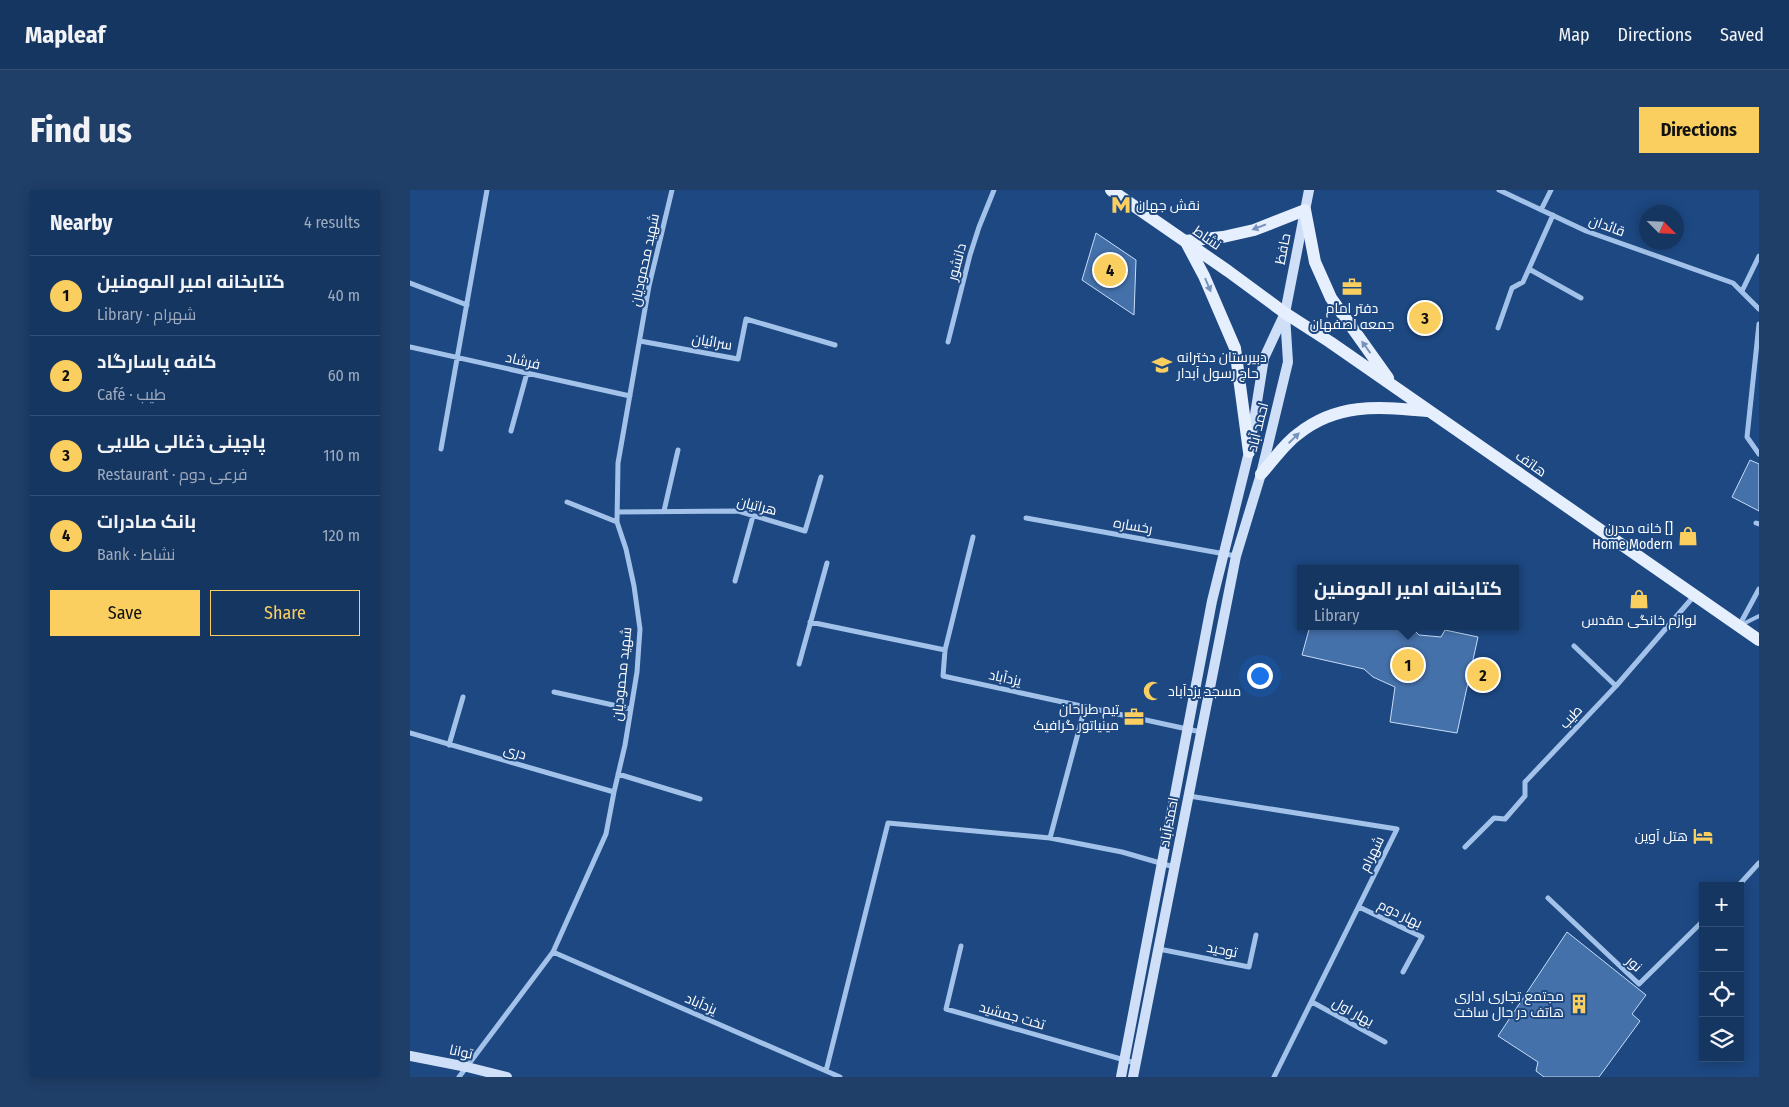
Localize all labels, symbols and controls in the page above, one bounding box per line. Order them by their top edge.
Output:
text: Mapleaf [25,21,105,49]
text: Map [1558,24,1590,46]
text: Directions [1618,24,1692,46]
text: Saved [1720,24,1764,46]
button: Directions [1639,107,1759,153]
text: Find us [30,109,132,151]
metro station icon: نقش جهان [1110,194,1132,216]
place label: نقش جهان [1136,197,1200,214]
north arrow [1639,205,1684,250]
text: Nearby [50,210,112,236]
street label: شهید محمودیان [627,212,663,308]
street label: قائدان [1587,212,1627,240]
text: 4 results [304,213,360,232]
street label: نشاط [1190,222,1224,254]
one-way arrow [1252,224,1267,232]
street label: حافظ [1272,232,1294,266]
street label: دانشور [944,241,970,284]
pin: 4 [1094,251,1126,289]
text: کتابخانه امیر المومنین [97,270,285,293]
office icon: دفتر امام جمعه اصفهان [1341,276,1363,298]
one-way arrow [1204,278,1212,292]
text: 1 [63,286,69,305]
text: 40 m [328,286,360,305]
pin: 3 [1409,299,1441,337]
place label: دفتر امام جمعه اصفهان [1310,300,1394,333]
text: Library · شهرام [97,305,196,324]
street label: سرائیان [691,330,733,354]
one-way arrow [1361,340,1371,354]
street label: فرشاد [504,349,542,373]
place label: دبیرستان دخترانه حاج رسول آبدار [1176,349,1267,382]
text: کافه پاسارگاد [97,350,216,373]
school or university icon: دبیرستان دخترانه حاج رسول آبدار [1151,354,1173,376]
text: 2 [62,366,70,385]
text: 60 m [328,366,360,385]
text: Café · طیب [97,385,166,404]
street label: احمد آباد [1244,401,1272,453]
text: پاچینی ذغالی طلایی [97,430,265,453]
one-way arrow [1288,432,1300,444]
text: 3 [62,446,70,465]
text: 110 m [323,446,360,465]
street label: هاتف [1512,447,1550,481]
text: Restaurant · فرعی دوم [97,465,247,484]
street label: هراتیان [735,493,779,519]
text: بانک صادرات [97,510,196,533]
street label: رخساره [1112,514,1154,538]
place label: خانه مدرن [] Home Modern [1592,520,1673,553]
shop icon: خانه مدرن [] Home Modern [1677,525,1699,547]
text: 4 [62,526,70,545]
text: 120 m [322,526,360,545]
text: Bank · نشاط [97,545,175,564]
popup [1297,565,1519,630]
text: کتابخانه امیر المومنین [1314,577,1502,600]
shop icon: لوازم خانگی مقدس [1628,588,1650,610]
button: Save [50,590,200,636]
button: Share [210,590,360,636]
text: Library [1314,606,1359,625]
place label: لوازم خانگی مقدس [1581,612,1697,630]
street label: شهید محمودیان [609,626,635,722]
pin: 1 [1392,646,1424,684]
pin: 2 [1467,656,1499,694]
your location [1247,663,1273,689]
street label: یزدآباد [987,666,1023,690]
mosque icon: مسجد یزدآباد [1142,680,1164,702]
place label: مسجد یزدآباد [1168,683,1241,700]
place label: تیم طراحان مینیاتور گرافیک [1033,701,1119,734]
street label: طیب [1556,702,1586,732]
office icon: تیم طراحان مینیاتور گرافیک [1123,706,1145,728]
street label: دری [502,741,528,763]
street label: احمد آباد [1156,796,1182,848]
hotel icon: هتل آوین [1692,825,1714,847]
place label: هتل آوین [1635,828,1688,845]
street label: شهرام [1356,833,1389,875]
map controls [1699,882,1744,1062]
button: + [1699,882,1744,927]
street label: بهار دوم [1375,896,1425,933]
button: − [1699,927,1744,972]
street label: توحید [1205,939,1239,961]
street label: نور [1622,952,1645,976]
button: locate [1699,972,1744,1017]
place label: مجتمع تجاری اداری هاتف در حال ساخت [1454,988,1564,1021]
street label: یزدآباد [682,990,720,1018]
building icon: مجتمع تجاری اداری هاتف در حال ساخت [1568,993,1590,1015]
street label: بهار اول [1329,994,1377,1030]
street label: تخت جمشید [977,998,1047,1034]
button: layers [1699,1017,1744,1062]
street label: توانا [448,1041,474,1063]

